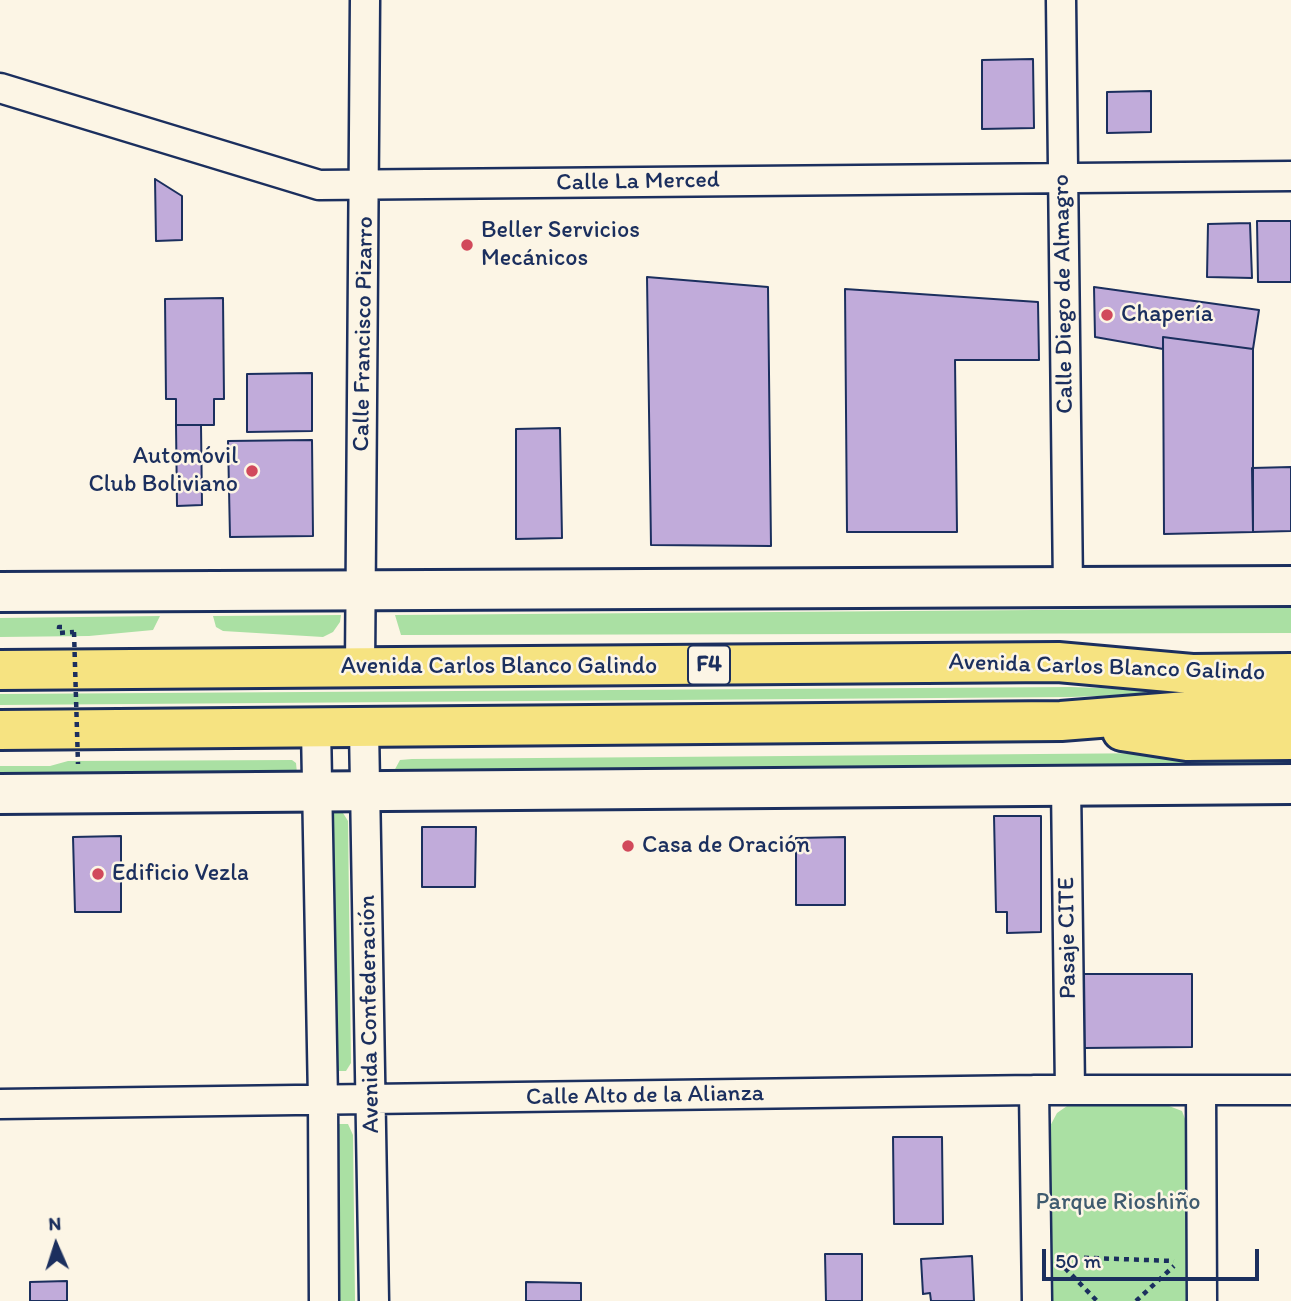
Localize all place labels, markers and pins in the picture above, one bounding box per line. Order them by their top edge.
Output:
place label: Beller Servicios Mecánicos [481,217,640,273]
marker: Beller Servicios Mecánicos [459,237,475,253]
place label: Chapería [1121,301,1213,329]
marker: Chapería [1099,307,1115,323]
place label: Automóvil Club Boliviano [88,443,238,499]
marker: Automóvil Club Boliviano [244,463,260,479]
place label: Casa de Oración [642,832,810,860]
marker: Casa de Oración [620,838,636,854]
place label: Edificio Vezla [112,860,249,888]
marker: Edificio Vezla [90,866,106,882]

